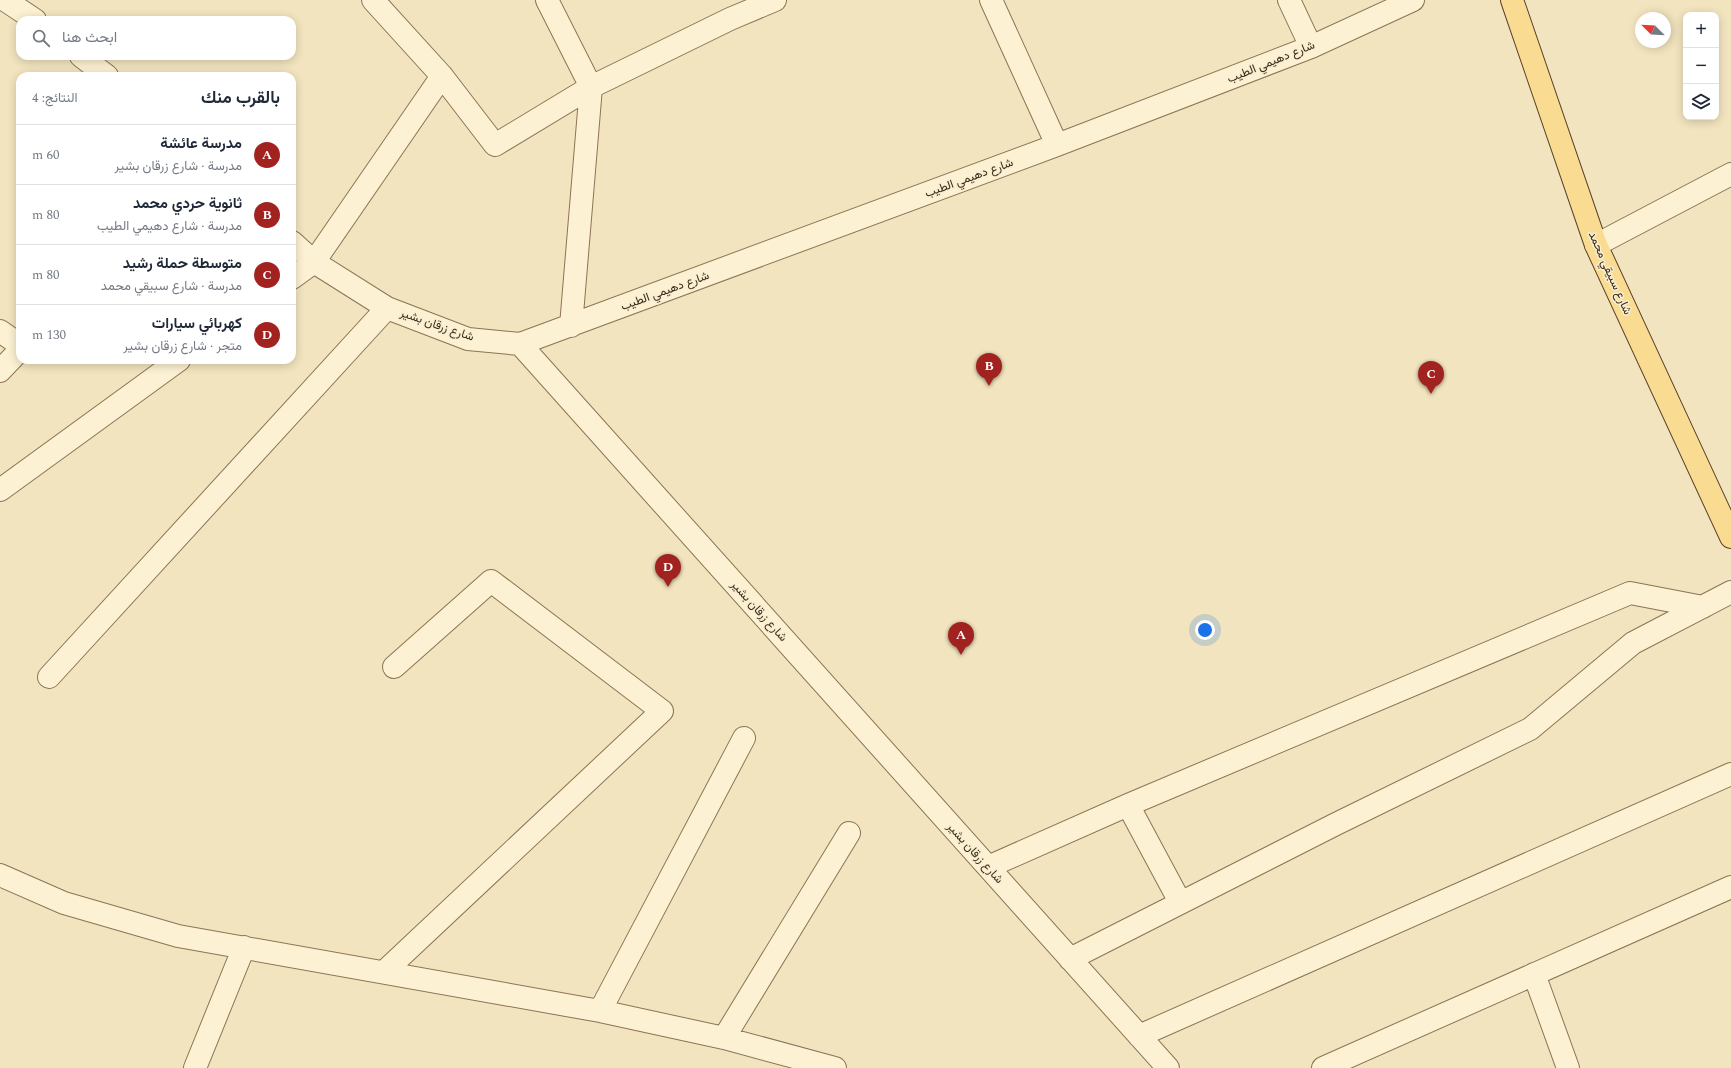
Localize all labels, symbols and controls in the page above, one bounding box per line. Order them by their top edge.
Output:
north arrow [1635,12,1671,48]
map controls [1683,12,1719,120]
button: + [1683,12,1719,48]
search box [16,16,296,60]
text: ابحث هنا [62,26,117,49]
icon: search [30,27,52,49]
street label: شارع دهيمي الطيب [1224,36,1318,88]
button: − [1683,48,1719,84]
button: layers [1683,84,1719,120]
text: بالقرب منك [201,85,280,111]
text: النتائج: 4 [32,88,77,108]
text: مدرسة عائشة [160,132,242,155]
text: 60 m [32,145,59,165]
text: A [262,145,272,165]
street label: شارع دهيمي الطيب [922,153,1016,203]
text: مدرسة · شارع زرقان بشير [114,156,242,176]
text: ثانوية حردي محمد [133,192,242,215]
text: 80 m [32,205,59,225]
text: B [262,205,272,225]
text: مدرسة · شارع دهيمي الطيب [97,216,242,236]
street label: شارع سبيقي محمد [1583,228,1637,318]
text: متوسطة حملة رشيد [123,252,242,275]
text: 80 m [32,265,59,285]
text: C [262,265,272,285]
street label: شارع دهيمي الطيب [618,266,712,316]
text: مدرسة · شارع سبيقي محمد [101,276,242,296]
street label: شارع زرقان بشير [396,303,477,347]
text: كهربائي سيارات [152,312,242,335]
text: 130 m [32,325,66,345]
text: D [262,325,272,345]
text: متجر · شارع زرقان بشير [123,336,242,356]
pin: B [976,353,1002,386]
pin: C [1418,361,1444,394]
pin: D [655,554,681,587]
street label: شارع زرقان بشير [725,575,792,646]
your location [1195,620,1215,640]
pin: A [948,622,974,655]
street label: شارع زرقان بشير [941,817,1008,888]

